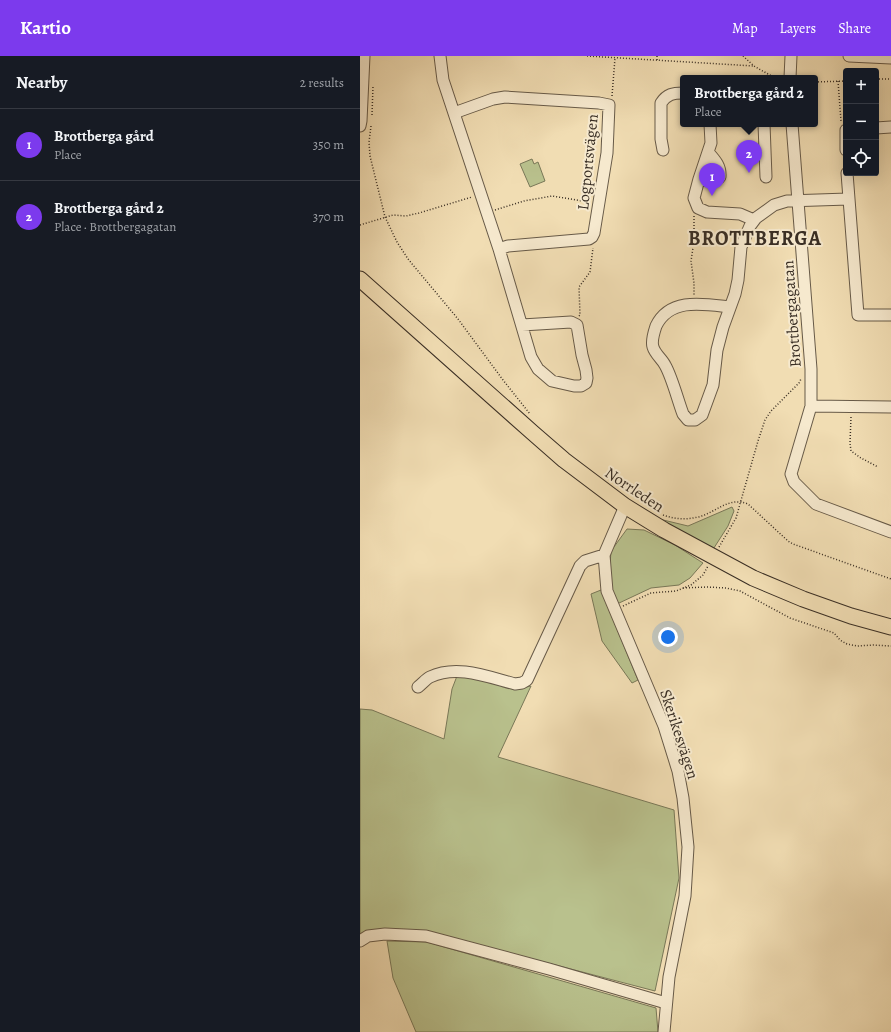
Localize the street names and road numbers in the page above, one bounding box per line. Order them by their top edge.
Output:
street label: Logportsvägen [572,113,604,211]
street label: Brottbergagatan [777,259,807,368]
street label: Norrleden [601,462,669,518]
street label: Skerikesvägen [654,687,704,782]

